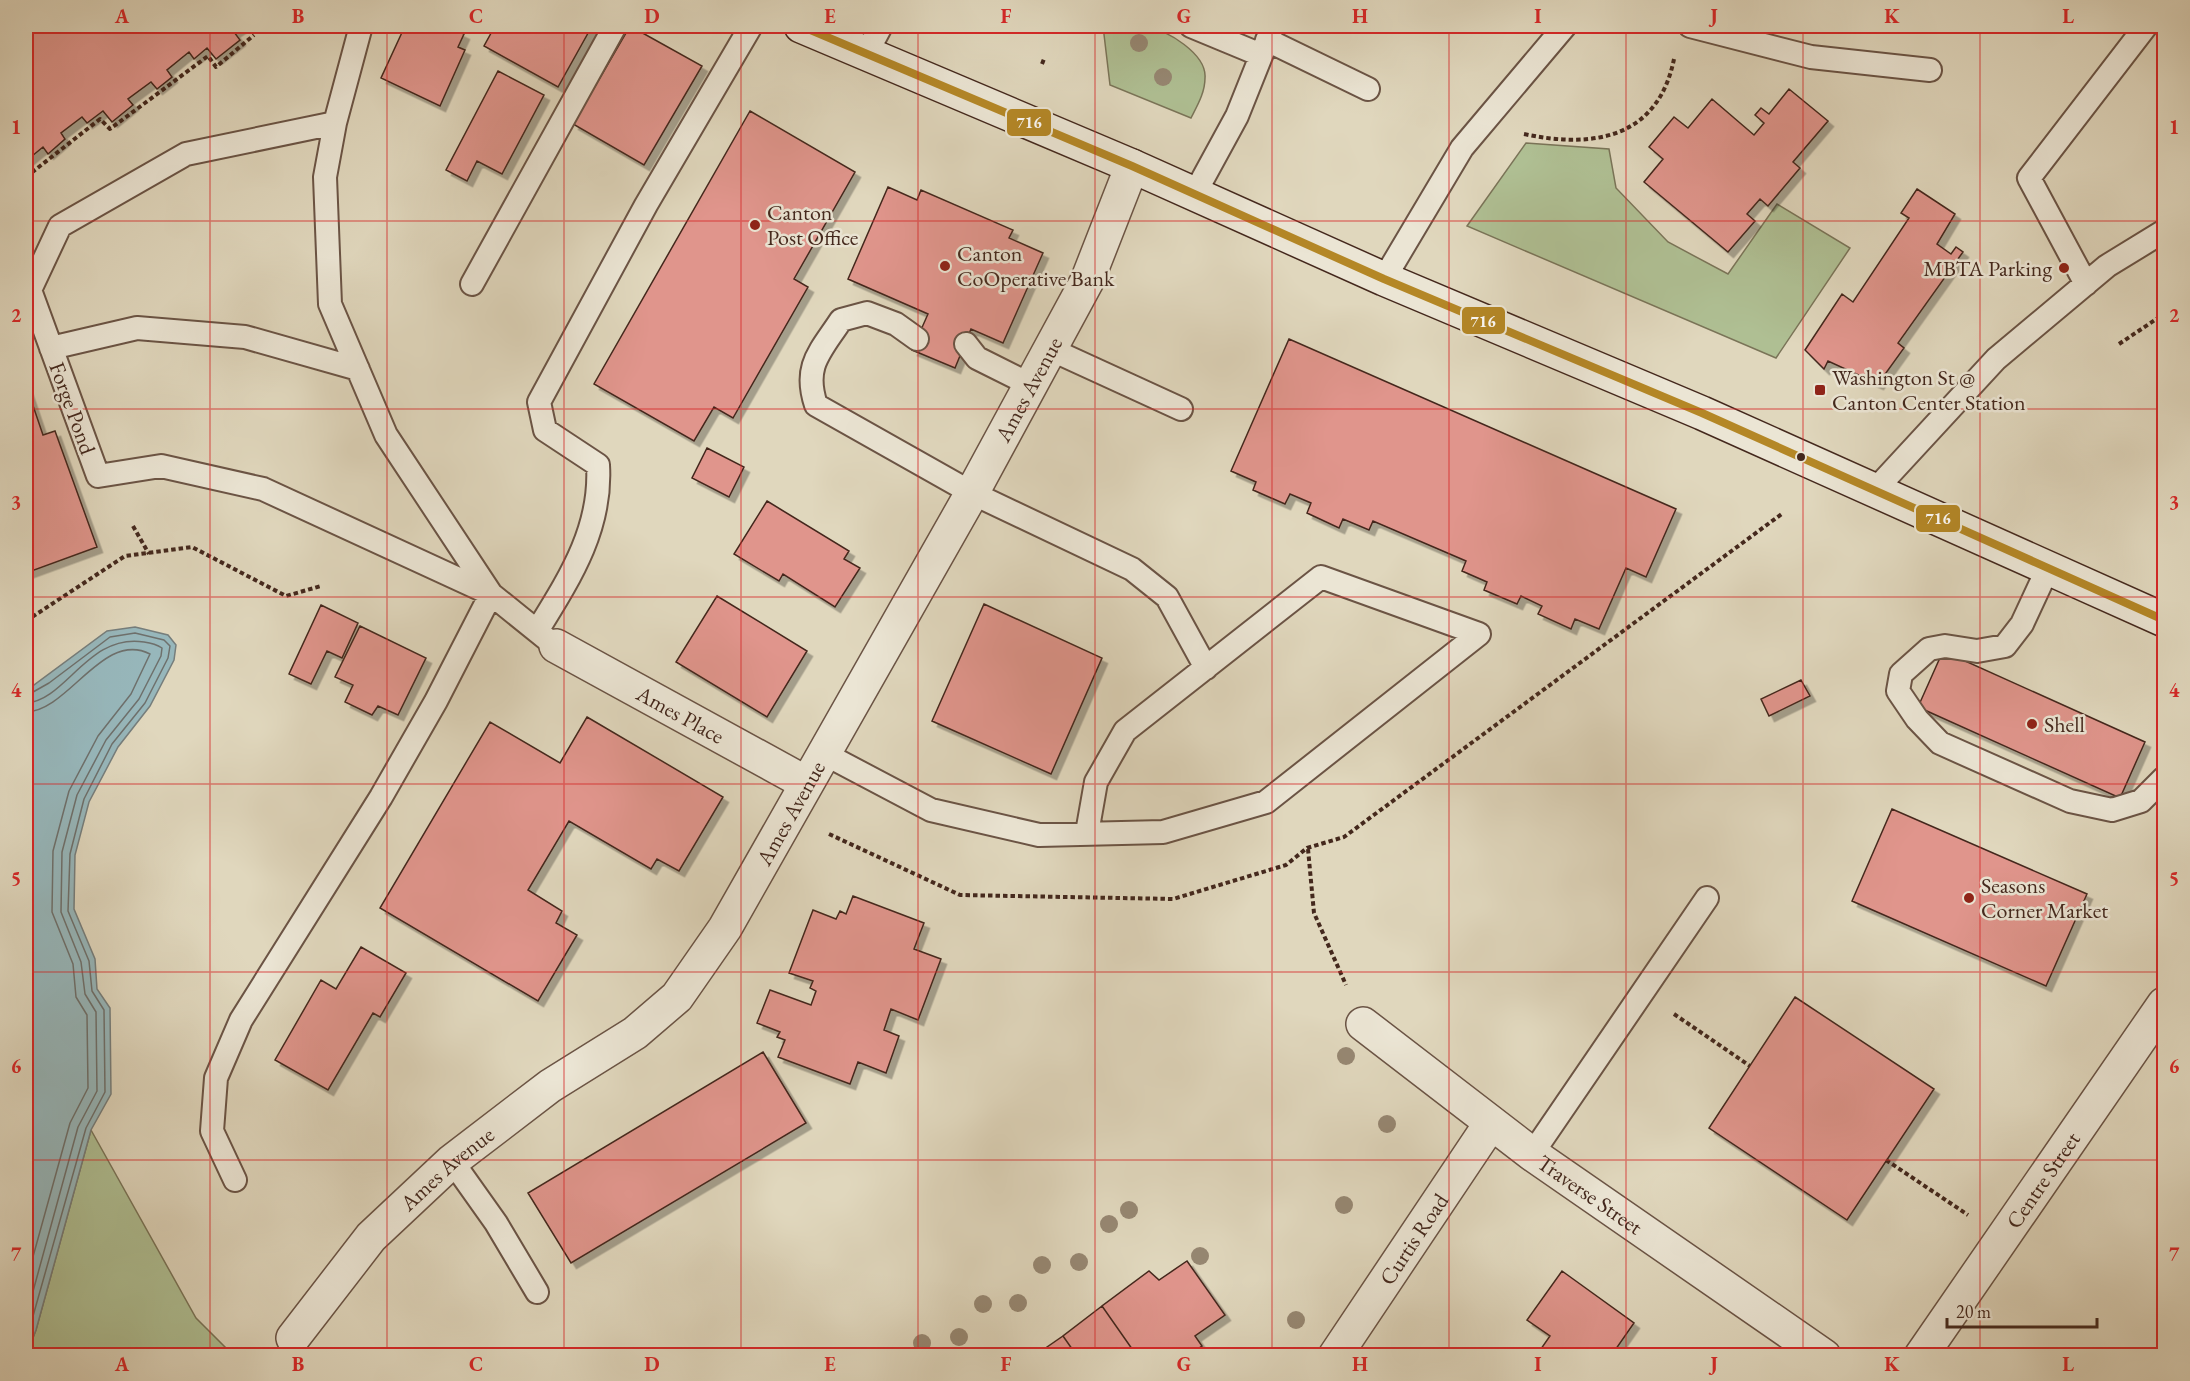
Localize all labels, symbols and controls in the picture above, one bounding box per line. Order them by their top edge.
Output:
text: A [114,3,130,29]
text: B [292,3,304,29]
text: C [469,3,483,29]
text: D [644,3,660,29]
text: E [824,3,836,29]
text: F [1001,3,1012,29]
text: G [1177,3,1191,29]
text: H [1352,3,1368,29]
text: I [1534,3,1542,29]
text: J [1708,3,1718,29]
text: K [1884,3,1900,29]
text: L [2062,3,2074,29]
line badge: 716 [1006,108,1052,137]
text: 716 [1016,112,1042,133]
text: 1 [11,114,21,140]
text: 1 [2169,114,2179,140]
place label: Canton Post Office [767,198,859,252]
marker: Canton Post Office [748,218,762,232]
place label: Canton CoOperative Bank [957,239,1115,293]
place label: MBTA Parking [1923,254,2052,283]
marker: Canton CoOperative Bank [938,259,952,273]
marker: MBTA Parking [2057,261,2071,275]
text: 2 [11,302,22,328]
text: 2 [2169,302,2180,328]
line badge: 716 [1461,306,1506,335]
text: 716 [1470,311,1496,332]
street label: Ames Avenue [988,331,1069,448]
street label: Forge Pond [42,358,103,459]
place label: Washington St @ Canton Center Station [1832,363,2026,417]
marker: Washington St @ Canton Center Station [1813,383,1827,397]
unlabelled marker [1795,451,1807,463]
text: 3 [11,489,21,515]
text: 3 [2169,489,2179,515]
line badge: 716 [1915,504,1961,533]
text: 716 [1925,508,1951,529]
text: 4 [11,677,22,703]
text: 4 [2169,677,2180,703]
street label: Ames Place [630,678,730,751]
place label: Shell [2044,710,2085,739]
marker: Shell [2025,717,2039,731]
street label: Ames Avenue [749,755,832,871]
text: 5 [11,865,21,891]
text: 5 [2169,865,2179,891]
place label: Seasons Corner Market [1981,871,2108,925]
marker: Seasons Corner Market [1962,891,1976,905]
text: 6 [11,1053,22,1079]
text: 6 [2169,1053,2180,1079]
street label: Ames Avenue [393,1120,500,1218]
street label: Centre Street [1999,1126,2087,1234]
street label: Traverse Street [1532,1148,1648,1241]
street label: Curtis Road [1373,1187,1455,1291]
text: 7 [11,1241,22,1267]
text: 7 [2169,1241,2180,1267]
scale bar [1947,1291,2097,1329]
text: 20 m [1956,1300,1991,1323]
text: A [114,1351,130,1377]
text: B [292,1351,304,1377]
text: C [469,1351,483,1377]
text: D [644,1351,660,1377]
text: E [824,1351,836,1377]
text: F [1001,1351,1012,1377]
text: G [1177,1351,1191,1377]
text: H [1352,1351,1368,1377]
text: I [1534,1351,1542,1377]
text: J [1708,1351,1718,1377]
text: K [1884,1351,1900,1377]
text: L [2062,1351,2074,1377]

